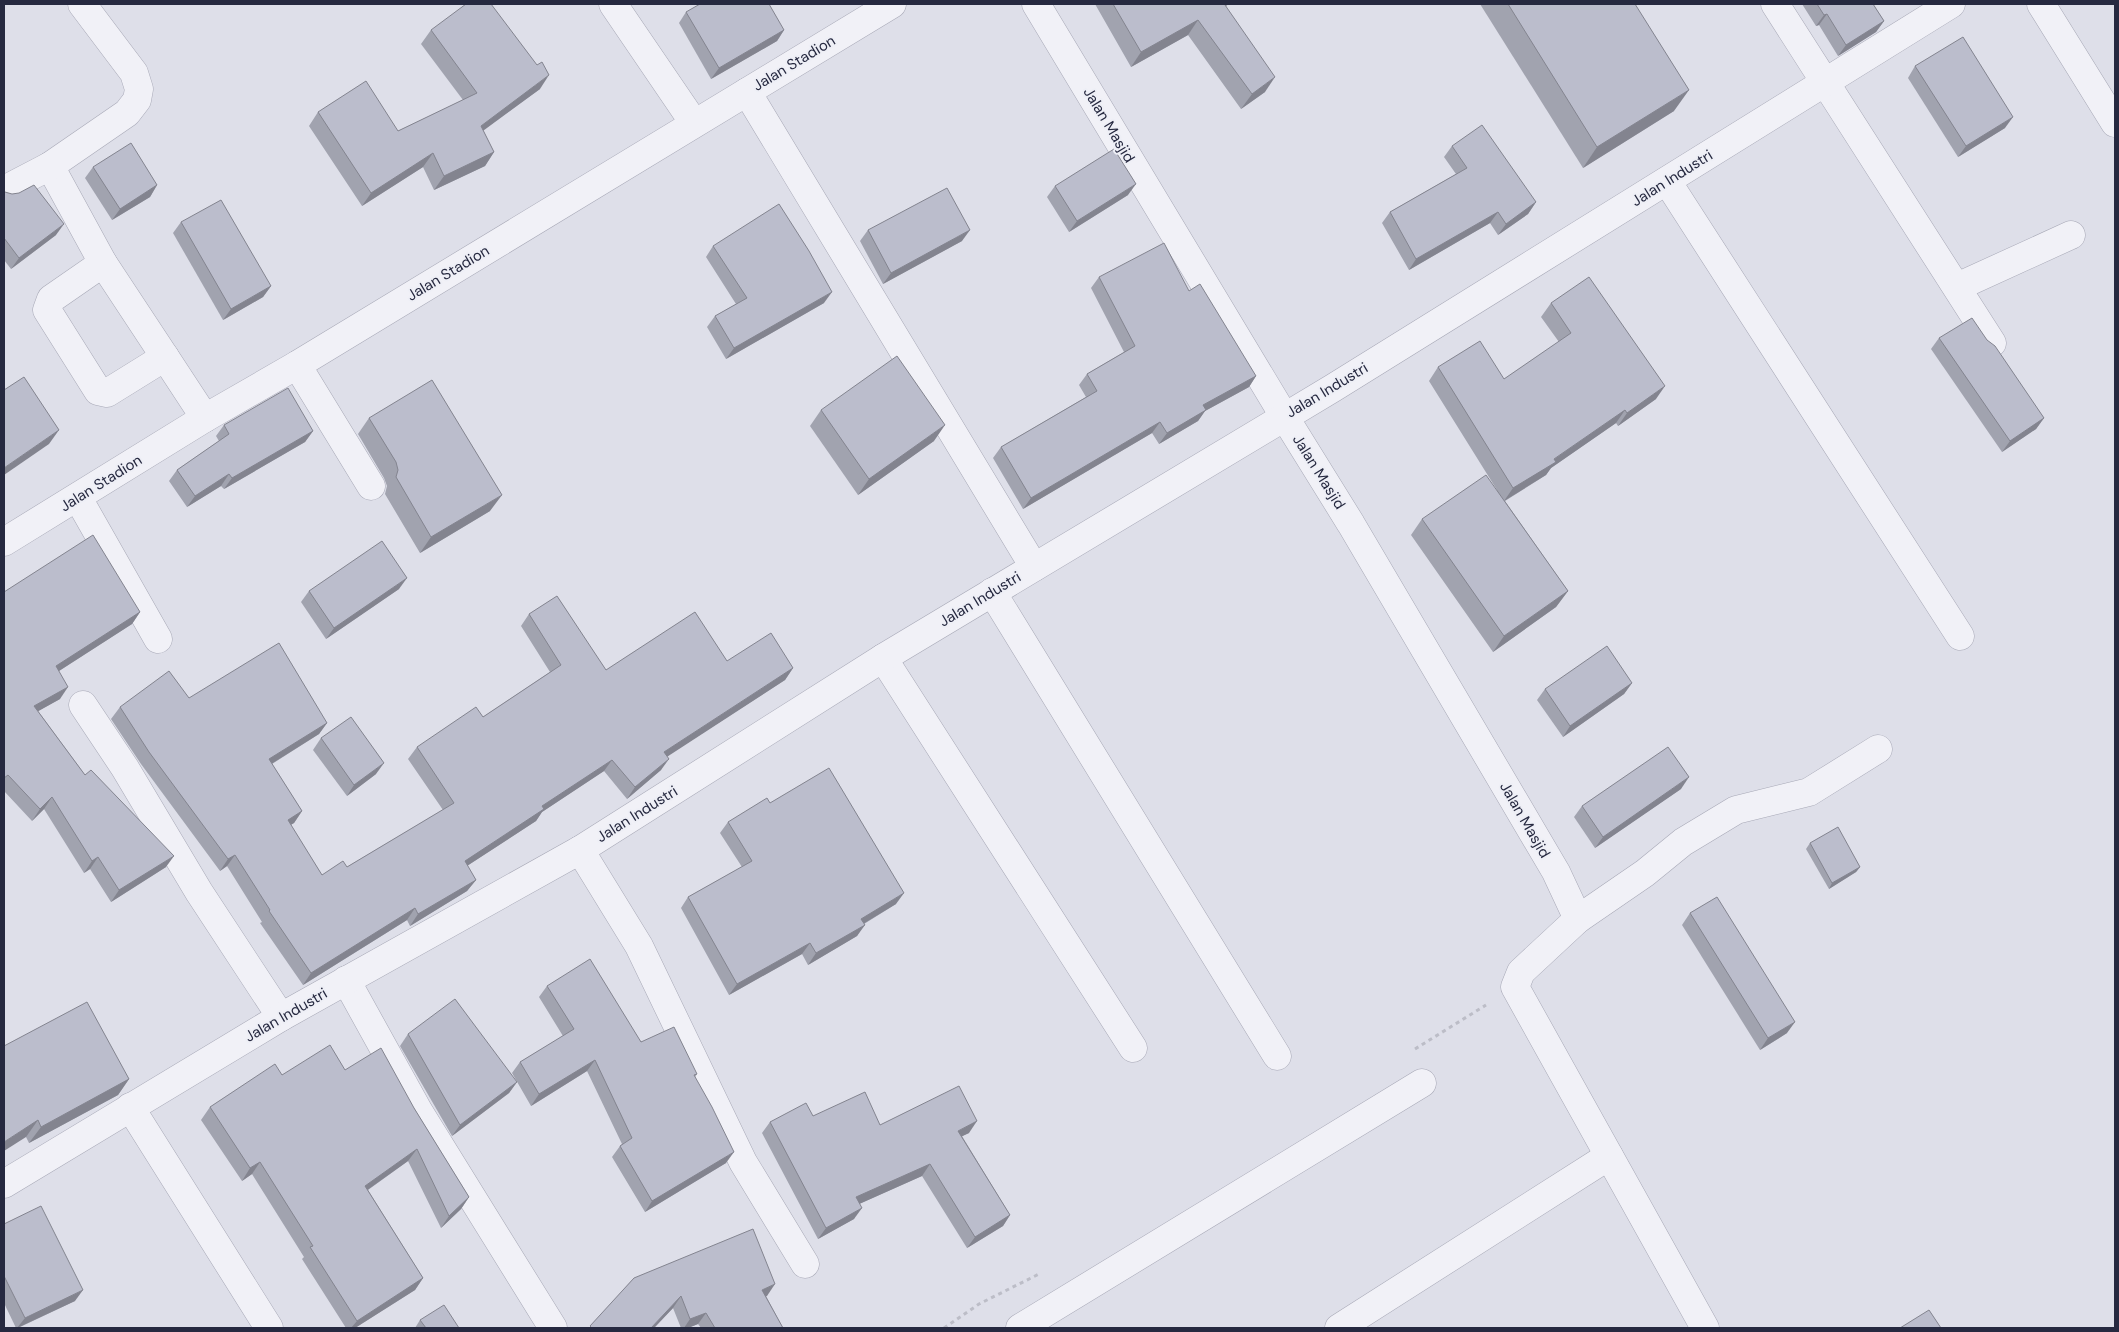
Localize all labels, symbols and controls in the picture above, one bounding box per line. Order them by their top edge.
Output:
street label: Jalan Stadion [749,30,839,96]
street label: Jalan Masjid [1079,84,1139,166]
street label: Jalan Industri [1628,145,1716,211]
street label: Jalan Stadion [403,240,493,306]
street label: Jalan Industri [1282,358,1372,422]
street label: Jalan Masjid [1288,431,1350,513]
street label: Jalan Stadion [56,450,146,516]
street label: Jalan Industri [935,567,1025,631]
street label: Jalan Masjid [1495,778,1555,862]
street label: Jalan Industri [593,781,681,847]
street label: Jalan Industri [241,983,331,1047]

